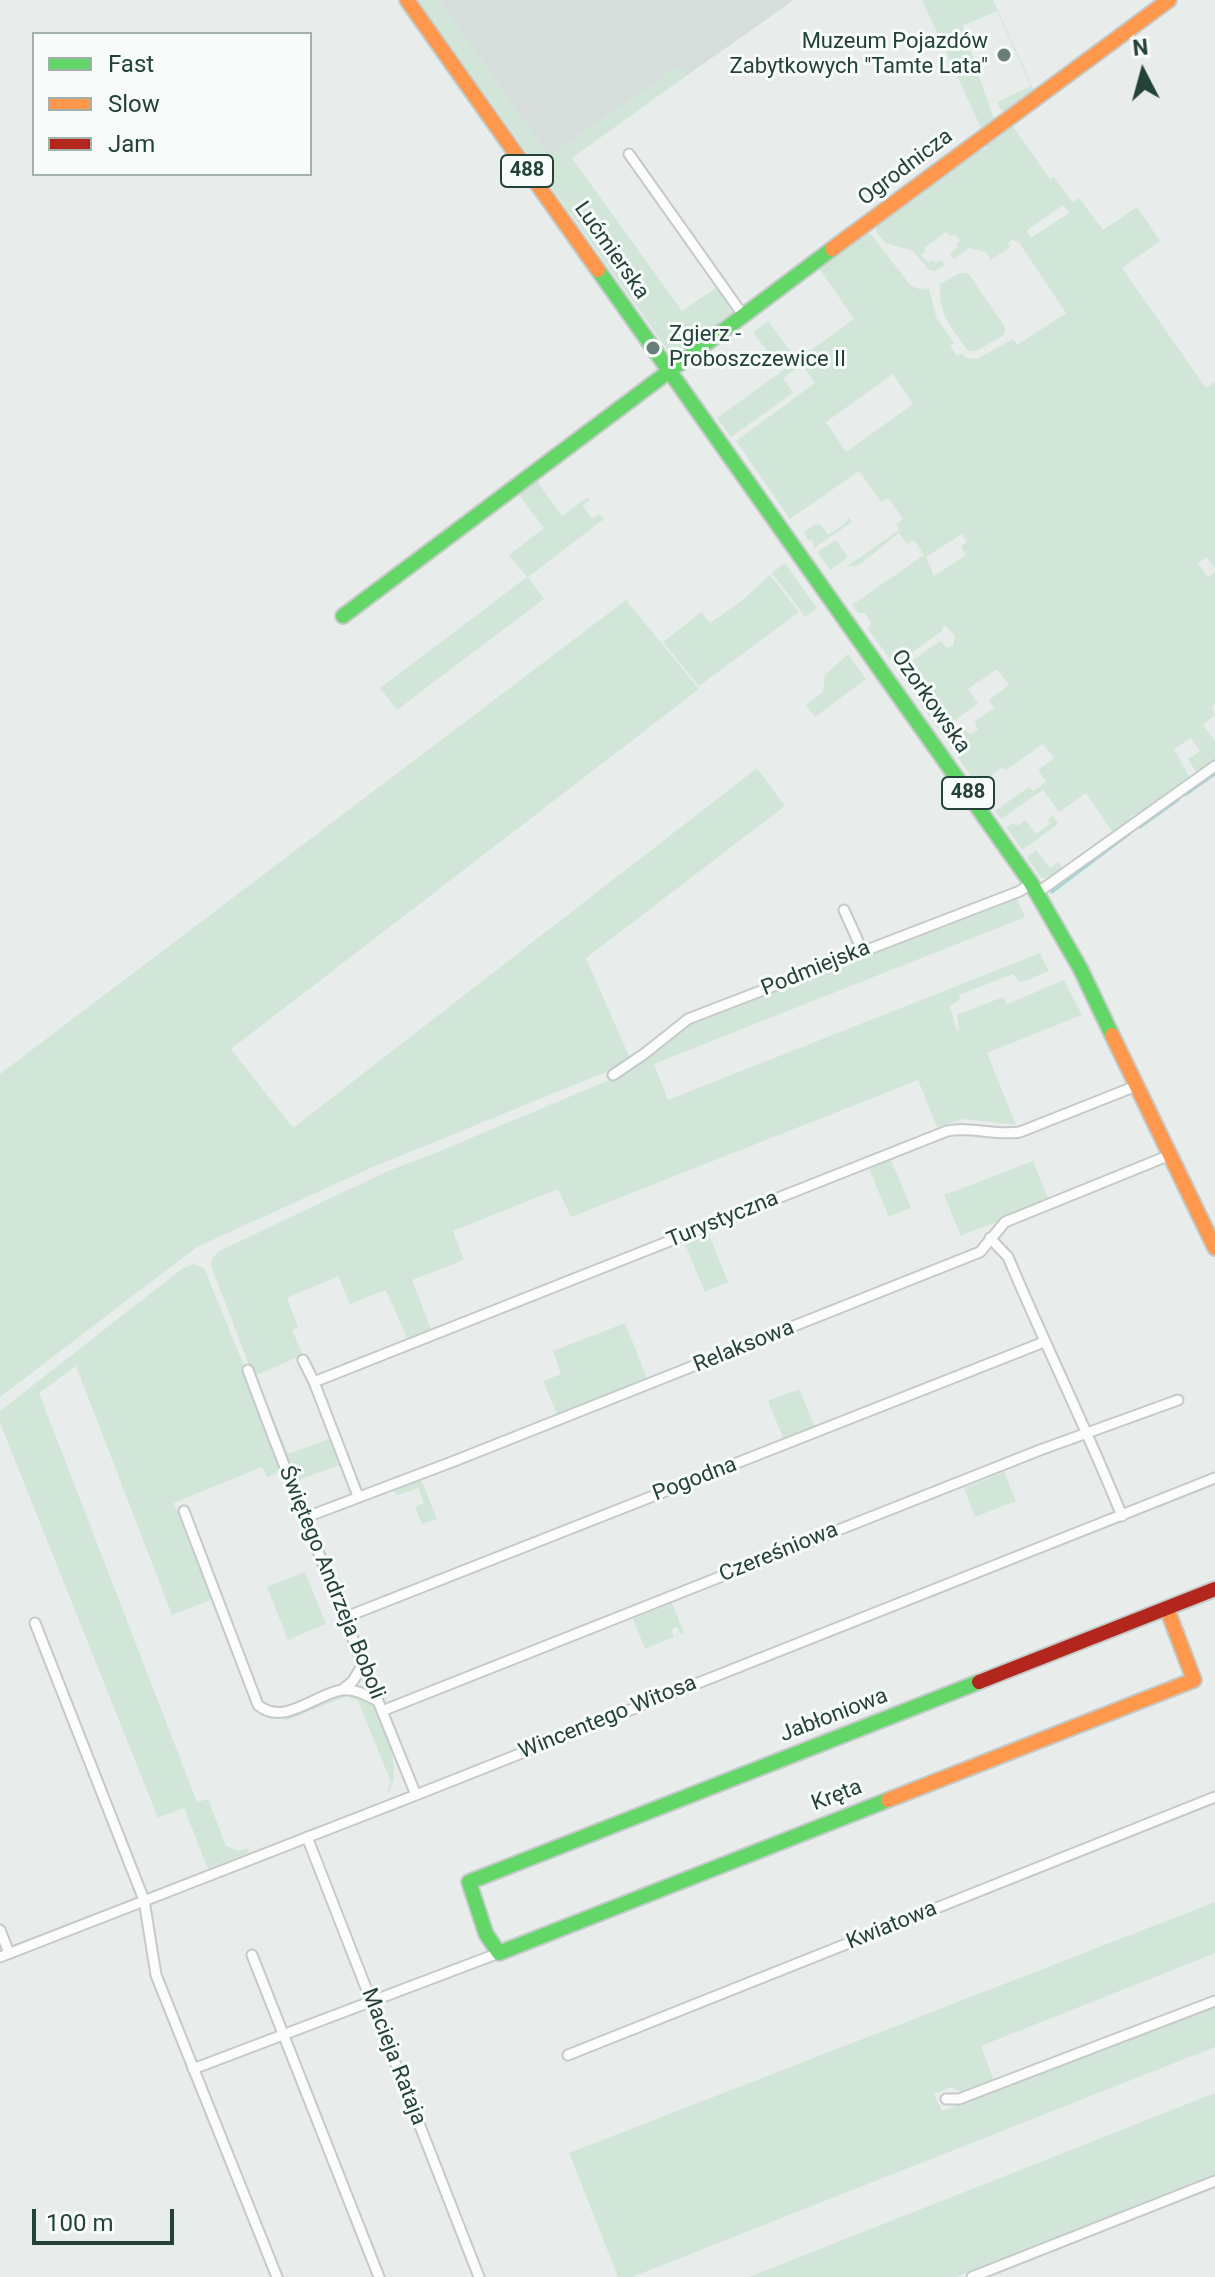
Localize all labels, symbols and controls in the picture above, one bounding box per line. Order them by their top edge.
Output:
place label: Muzeum Pojazdów Zabytkowych "Tamte Lata" [730,29,988,80]
legend [32,32,312,176]
north arrow [1103,32,1183,112]
text: N [1131,34,1149,61]
marker: Muzeum Pojazdów Zabytkowych "Tamte Lata" [995,46,1013,64]
text: Fast [108,50,154,78]
text: Slow [108,90,160,118]
street label: Ogrodnicza [854,124,958,212]
text: Jam [108,130,155,158]
road number: 488 [501,155,553,187]
street label: Lućmierska [568,197,654,305]
place label: Zgierz - Proboszczewice II [669,322,846,374]
marker: Zgierz - Proboszczewice II [644,339,662,357]
street label: Ozorkowska [885,645,975,759]
road number: 488 [942,777,994,809]
street label: Podmiejska [758,935,874,1003]
street label: Turystyczna [664,1186,782,1254]
street label: Relaksowa [690,1315,798,1379]
street label: Pogodna [649,1452,741,1508]
street label: Świętego Andrzeja Boboli [272,1463,390,1703]
street label: Czereśniowa [716,1517,842,1589]
street label: Wincentego Witosa [515,1670,701,1766]
street label: Jabłoniowa [776,1683,892,1749]
street label: Kręta [808,1774,866,1818]
street label: Kwiatowa [843,1896,941,1956]
street label: Macieja Rataja [355,1985,431,2129]
scale bar [36,2193,178,2243]
text: 100 m [46,2209,113,2237]

